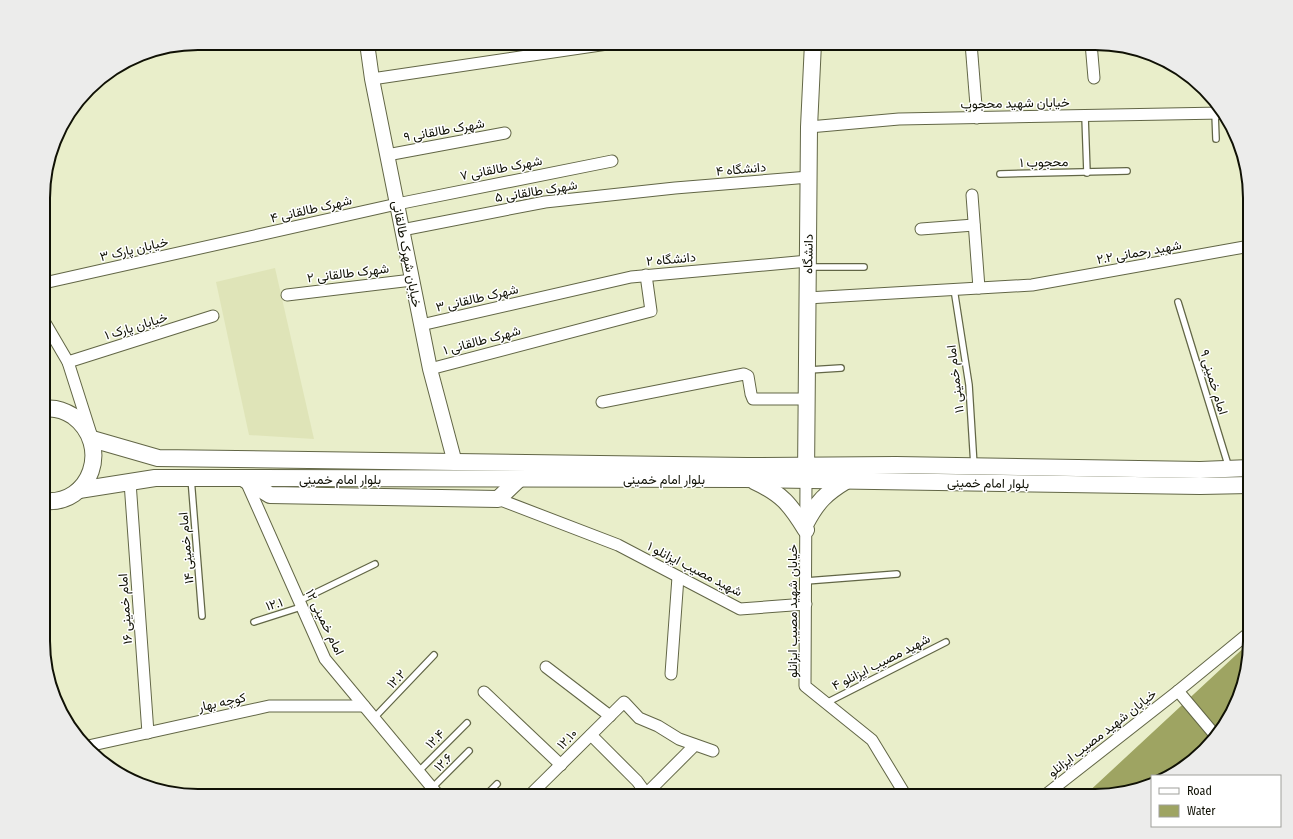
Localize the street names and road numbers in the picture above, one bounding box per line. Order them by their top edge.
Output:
street label: خیابان شهید محجوب [960,95,1070,112]
street label: شهرک طالقانی ۹ [402,115,486,145]
street label: شهرک طالقانی ۷ [459,153,544,184]
street label: محجوب ۱ [1020,154,1069,171]
street label: دانشگاه ۴ [715,159,767,179]
street label: شهرک طالقانی ۵ [494,177,578,206]
street label: شهرک طالقانی ۴ [269,192,353,227]
street label: خیابان شهرک طالقانی [388,199,425,309]
street label: خیابان پارک ۳ [98,234,170,266]
street label: دانشگاه [800,234,816,274]
street label: شهید رحمانی ۲.۲ [1095,237,1183,268]
street label: دانشگاه ۲ [645,249,697,269]
street label: شهرک طالقانی ۲ [306,261,390,286]
street label: شهرک طالقانی ۳ [434,281,520,316]
street label: خیابان پارک ۱ [103,309,170,345]
street label: شهرک طالقانی ۱ [442,322,523,358]
street label: امام خمینی ۱۱ [943,344,968,414]
street label: امام خمینی ۹ [1196,348,1231,417]
street label: بلوار امام خمینی [299,472,381,488]
street label: بلوار امام خمینی [623,472,705,488]
street label: بلوار امام خمینی [947,475,1029,492]
street label: امام خمینی ۱۴ [175,511,198,585]
street label: شهید مصیب ایزانلو ۱ [645,539,745,600]
street label: خیابان شهید مصیب ایزانلو [785,544,801,678]
street label: امام خمینی ۱۶ [115,573,136,645]
street label: امام خمینی ۱۲ [302,587,347,658]
street label: ۱۲.۱ [264,594,284,614]
street label: شهید مصیب ایزانلو ۴ [829,631,933,694]
street label: ۱۲.۲ [384,666,409,691]
street label: خیابان شهید مصیب ایزانلو [1045,686,1160,781]
street label: کوچه بهار [196,690,248,717]
street label: ۱۲.۴ [422,726,448,752]
street label: ۱۲.۱۰ [554,726,580,752]
street label: ۱۲.۶ [431,750,455,774]

